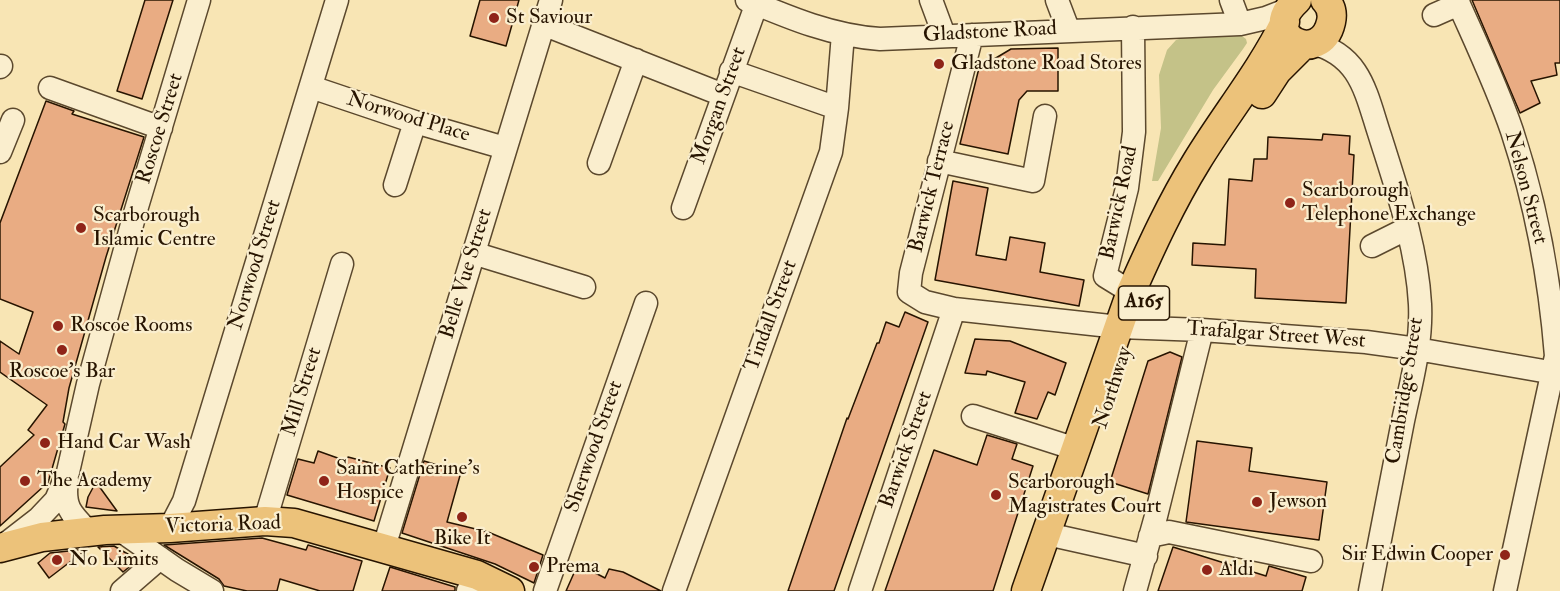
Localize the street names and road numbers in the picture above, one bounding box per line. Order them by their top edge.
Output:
street label: Gladstone Road [922,17,1058,49]
street label: Morgan Street [687,44,753,168]
street label: Roscoe Street [132,71,190,187]
street label: Norwood Place [343,87,473,149]
street label: Barwick Terrace [904,119,962,255]
street label: Nelson Street [1498,129,1552,247]
street label: Barwick Road [1096,144,1144,262]
street label: Norwood Street [224,197,288,333]
street label: Belle Vue Street [435,206,499,342]
street label: Tindall Street [740,257,804,375]
road number: A165 [1118,286,1170,320]
street label: Cambridge Street [1382,316,1430,466]
street label: Trafalgar Street West [1186,317,1366,355]
street label: Mill Street [278,344,328,440]
street label: Northway [1089,344,1139,432]
street label: Sherwood Street [561,378,629,516]
street label: Barwick Street [875,388,939,512]
street label: Victoria Road [165,511,281,541]

